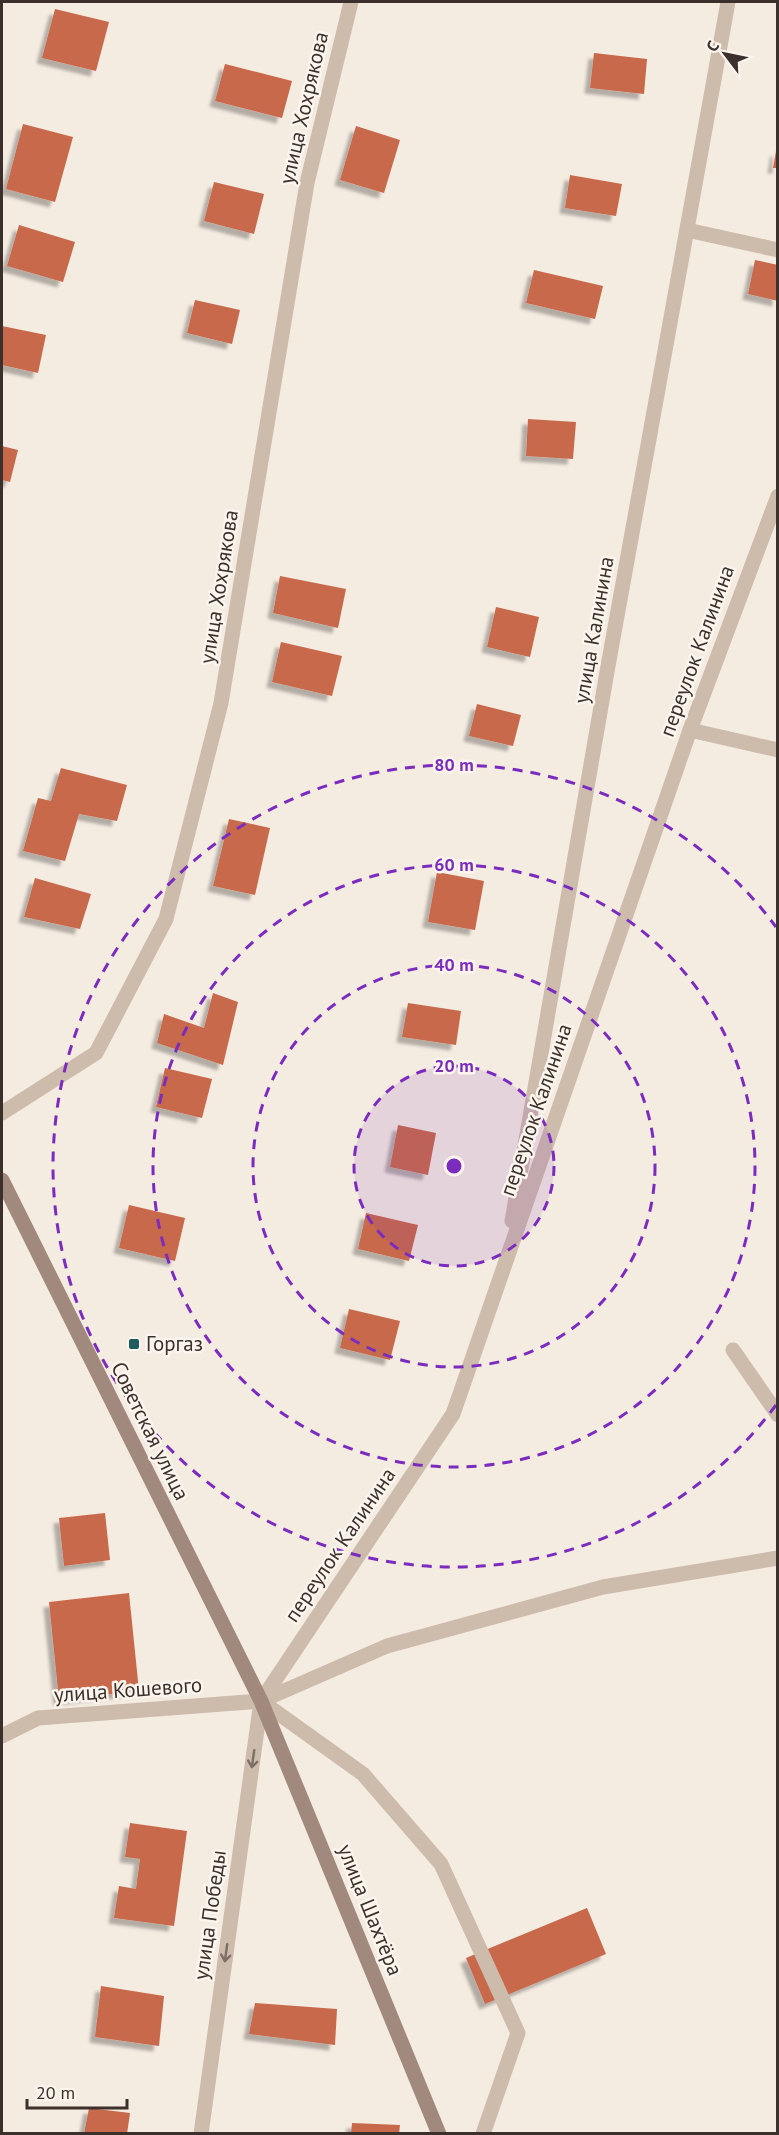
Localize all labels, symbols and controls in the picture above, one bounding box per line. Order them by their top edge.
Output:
north arrow [695,24,755,84]
street label: улица Хохрякова [273,29,334,187]
text: С [701,37,723,55]
street label: улица Хохрякова [193,508,244,666]
street label: улица Калинина [567,554,620,706]
street label: переулок Калинина [653,561,740,740]
text: 80 m [434,753,474,776]
text: 60 m [434,853,474,876]
text: 40 m [434,953,474,976]
street label: переулок Калинина [493,1020,578,1199]
text: 20 m [434,1054,474,1077]
centre of rings [444,1156,464,1176]
place label: Горгаз [146,1330,203,1357]
marker: Горгаз [127,1337,141,1351]
street label: Советская улица [105,1357,196,1504]
street label: переулок Калинина [278,1462,401,1627]
street label: улица Кошевого [53,1671,203,1708]
one-way arrow [248,1749,259,1769]
street label: улица Шахтёра [332,1840,409,1979]
street label: улица Победы [187,1848,232,1982]
one-way arrow [221,1942,232,1962]
scale bar [27,2072,128,2110]
text: 20 m [36,2081,75,2104]

